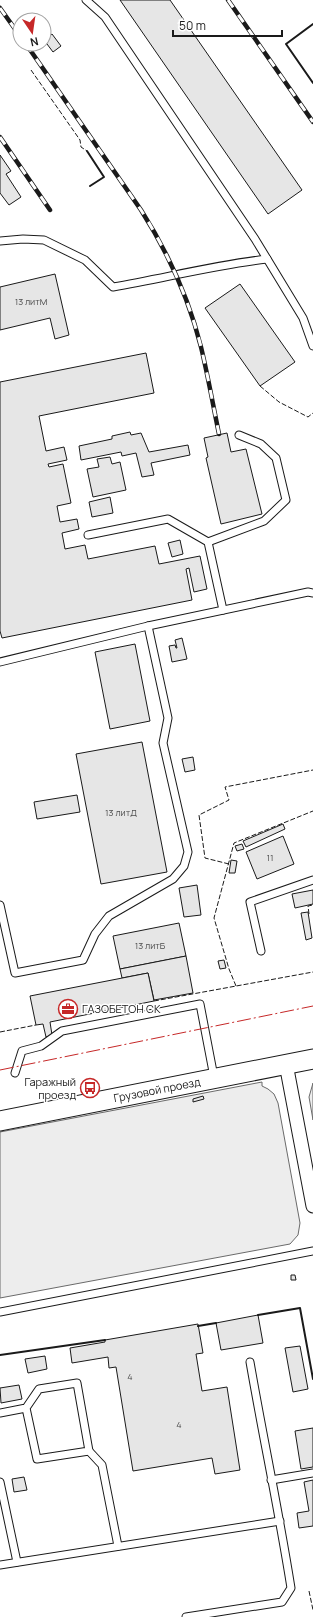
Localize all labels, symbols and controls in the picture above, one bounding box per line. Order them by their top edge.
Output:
north arrow [12,12,52,52]
scale bar [173,12,282,38]
text: 50 m [179,17,206,34]
text: N [29,34,40,50]
house number: 13 литМ [15,295,47,308]
house number: 13 литД [105,806,137,819]
house number: 11 [266,851,274,864]
house number: 13 литБ [135,939,166,952]
office icon: ГАЗОБЕТОН СК [57,998,79,1020]
place label: ГАЗОБЕТОН СК [82,1001,161,1016]
place label: Гаражный проезд [24,1074,76,1102]
street label: Грузовой проезд [112,1074,202,1105]
bus stop icon: Гаражный проезд [79,1077,101,1099]
house number: 4 [127,1370,133,1383]
house number: 4 [176,1418,182,1431]

